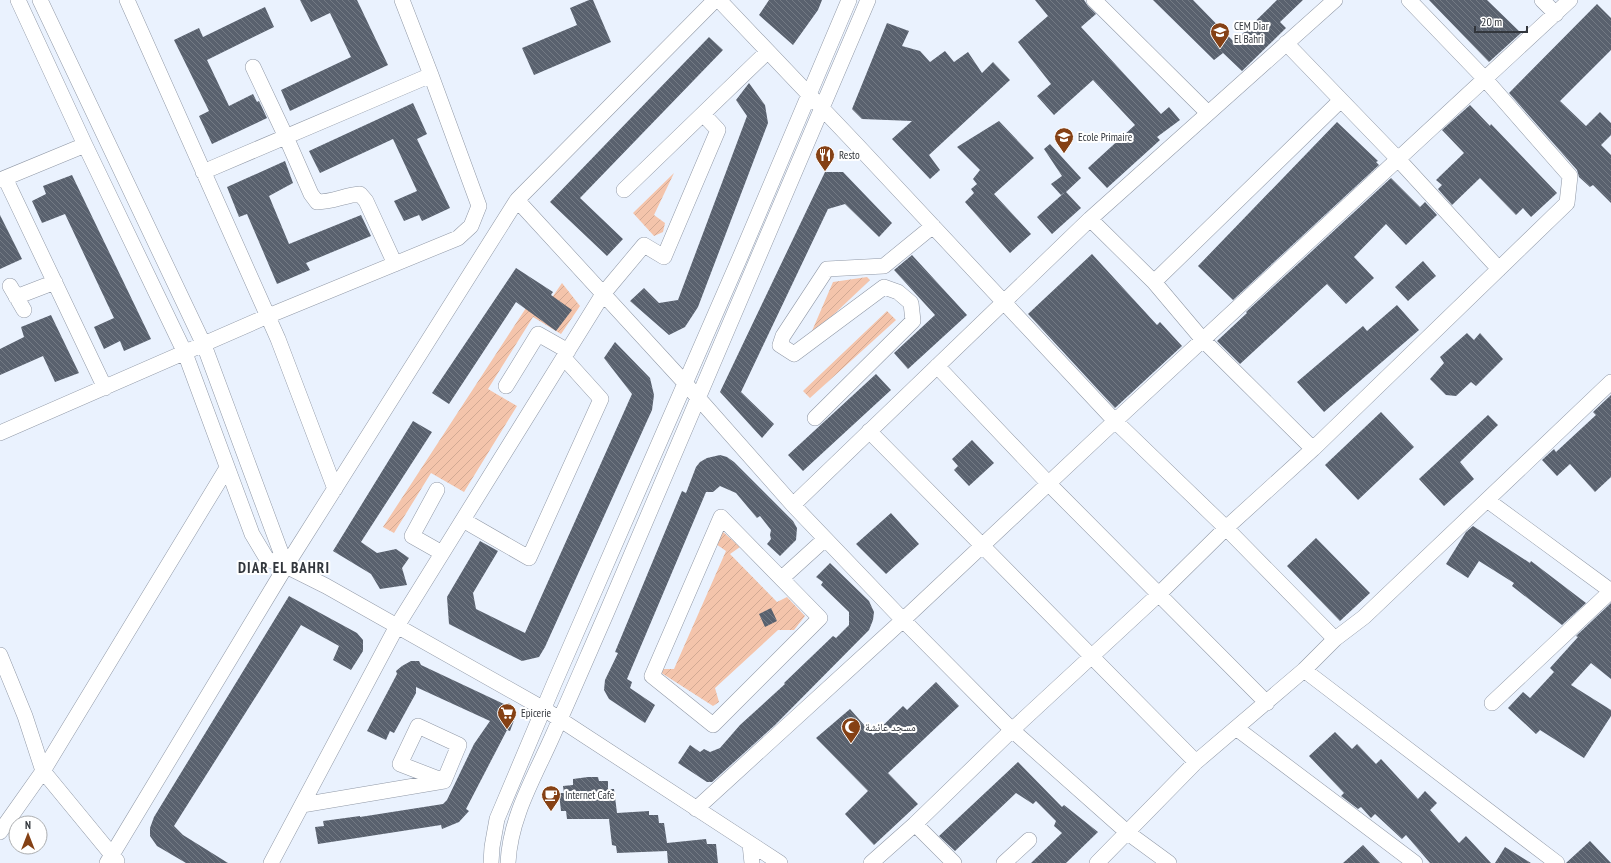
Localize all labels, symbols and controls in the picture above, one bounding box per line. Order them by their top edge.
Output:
scale bar [1475,8,1527,34]
text: 20 m [1481,14,1502,29]
place label: CEM Diar El Bahri [1234,19,1269,46]
school or university icon: CEM Diar El Bahri [1209,21,1231,49]
school or university icon: Ecole Primaire [1053,126,1075,154]
place label: Ecole Primaire [1078,130,1133,144]
restaurant icon: Resto [814,144,836,172]
place label: Resto [839,148,860,162]
district label: DIAR EL BAHRI [238,558,330,577]
supermarket icon: Epicerie [496,702,518,730]
place label: Epicerie [521,706,552,720]
mosque icon: مسجد عائشة [840,716,862,744]
place label: مسجد عائشة [865,720,916,734]
cafe icon: Internet Cafe [540,784,562,812]
place label: Internet Cafe [565,788,615,802]
north arrow [8,815,48,855]
text: N [25,818,31,832]

